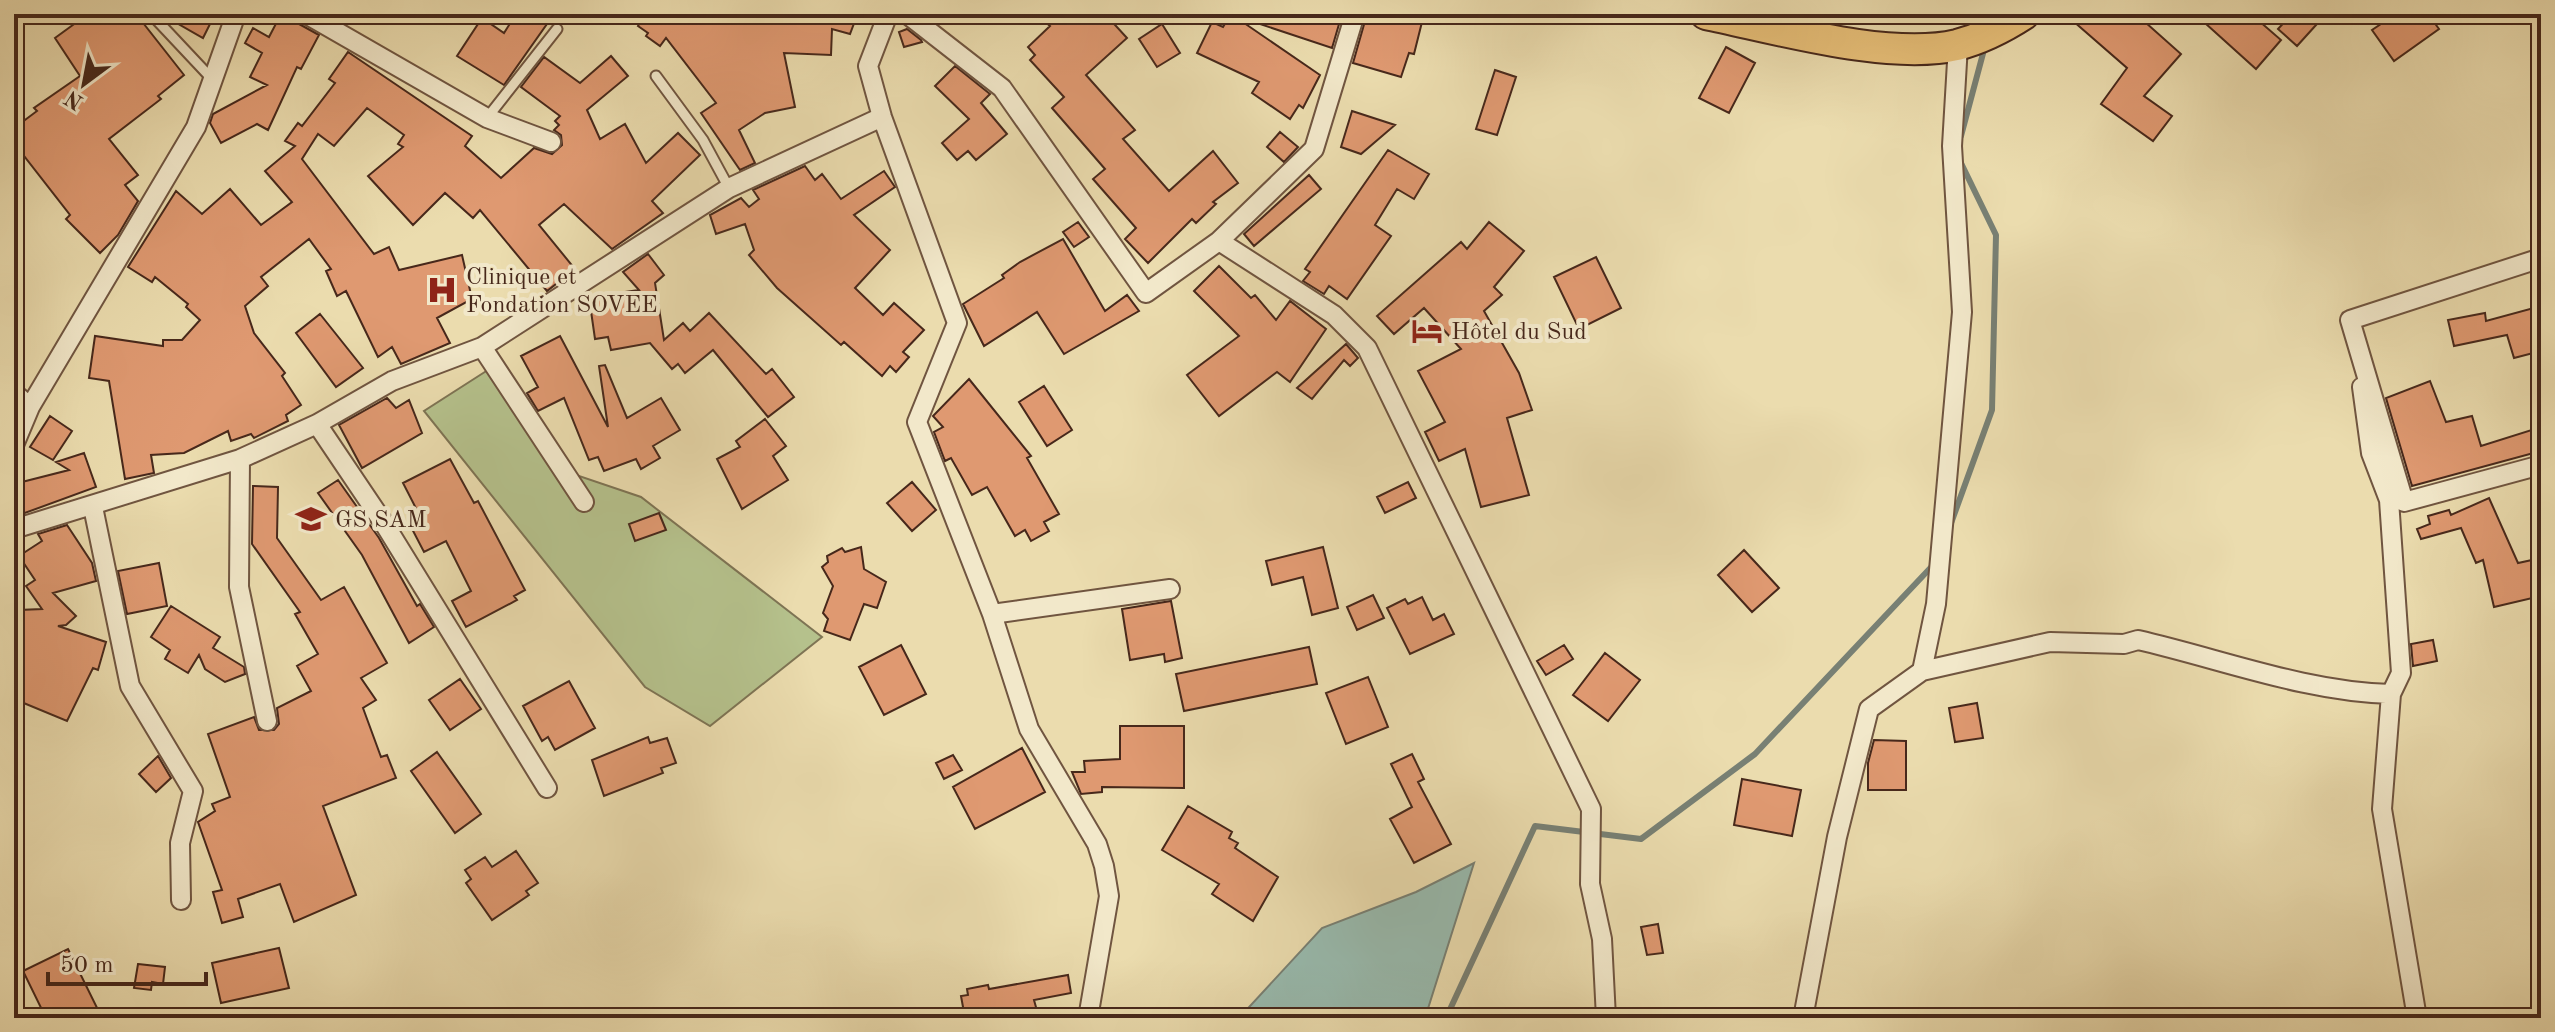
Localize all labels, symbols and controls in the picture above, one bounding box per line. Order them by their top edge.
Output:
north arrow [44,44,124,124]
text: N [61,85,87,113]
place label: Clinique et Fondation SOVEE [466,266,658,318]
hospital icon: Clinique et Fondation SOVEE [425,273,459,307]
hotel icon: Hôtel du Sud [1410,314,1444,348]
place label: Hôtel du Sud [1451,321,1587,345]
school or university icon: GS SAM [294,502,328,536]
place label: GS SAM [335,509,427,533]
scale bar [48,936,206,986]
text: 50 m [60,954,114,978]

